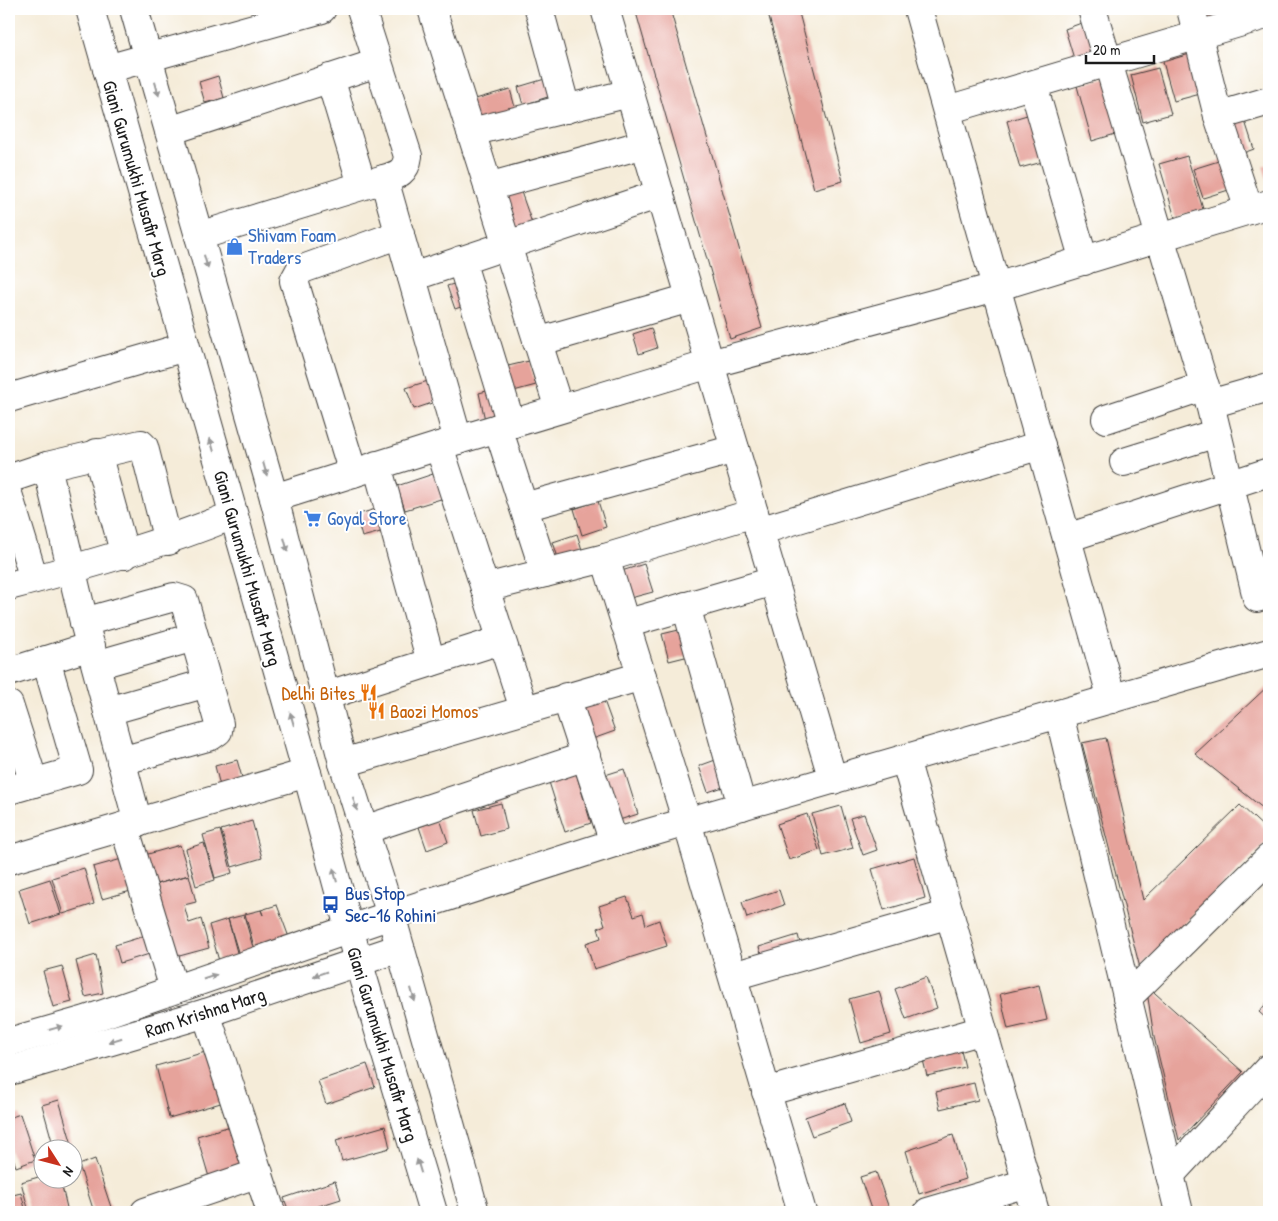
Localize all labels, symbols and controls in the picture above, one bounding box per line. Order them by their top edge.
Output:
scale bar [1086,32,1153,64]
text: 20 m [1093,39,1120,60]
street label: Giani Gurumukhi Musafir Marg [97,77,177,279]
one-way arrow [153,82,161,97]
place label: Shivam Foam Traders [248,222,337,270]
shop icon: Shivam Foam Traders [224,236,244,256]
one-way arrow [203,255,211,270]
one-way arrow [208,437,216,452]
one-way arrow [262,462,270,477]
street label: Giani Gurumukhi Musafir Marg [208,467,288,669]
place label: Goyal Store [327,505,407,531]
supermarket icon: Goyal Store [303,508,323,528]
one-way arrow [282,538,290,553]
place label: Delhi Bites [281,680,355,706]
restaurant icon: Delhi Bites [359,683,379,703]
place label: Baozi Momos [390,698,478,724]
restaurant icon: Baozi Momos [366,701,386,721]
one-way arrow [287,711,295,726]
one-way arrow [352,796,360,811]
one-way arrow [331,868,339,883]
place label: Bus Stop Sec-16 Rohini [345,880,437,928]
bus stop icon: Bus Stop Sec-16 Rohini [321,894,341,914]
street label: Giani Gurumukhi Musafir Marg [341,944,425,1144]
one-way arrow [312,970,327,978]
one-way arrow [202,972,217,980]
street label: Ram Krishna Marg [141,980,269,1044]
one-way arrow [409,987,417,1002]
one-way arrow [48,1024,63,1032]
one-way arrow [108,1037,123,1045]
north arrow [32,1138,82,1188]
one-way arrow [415,1158,423,1173]
text: N [59,1163,79,1181]

